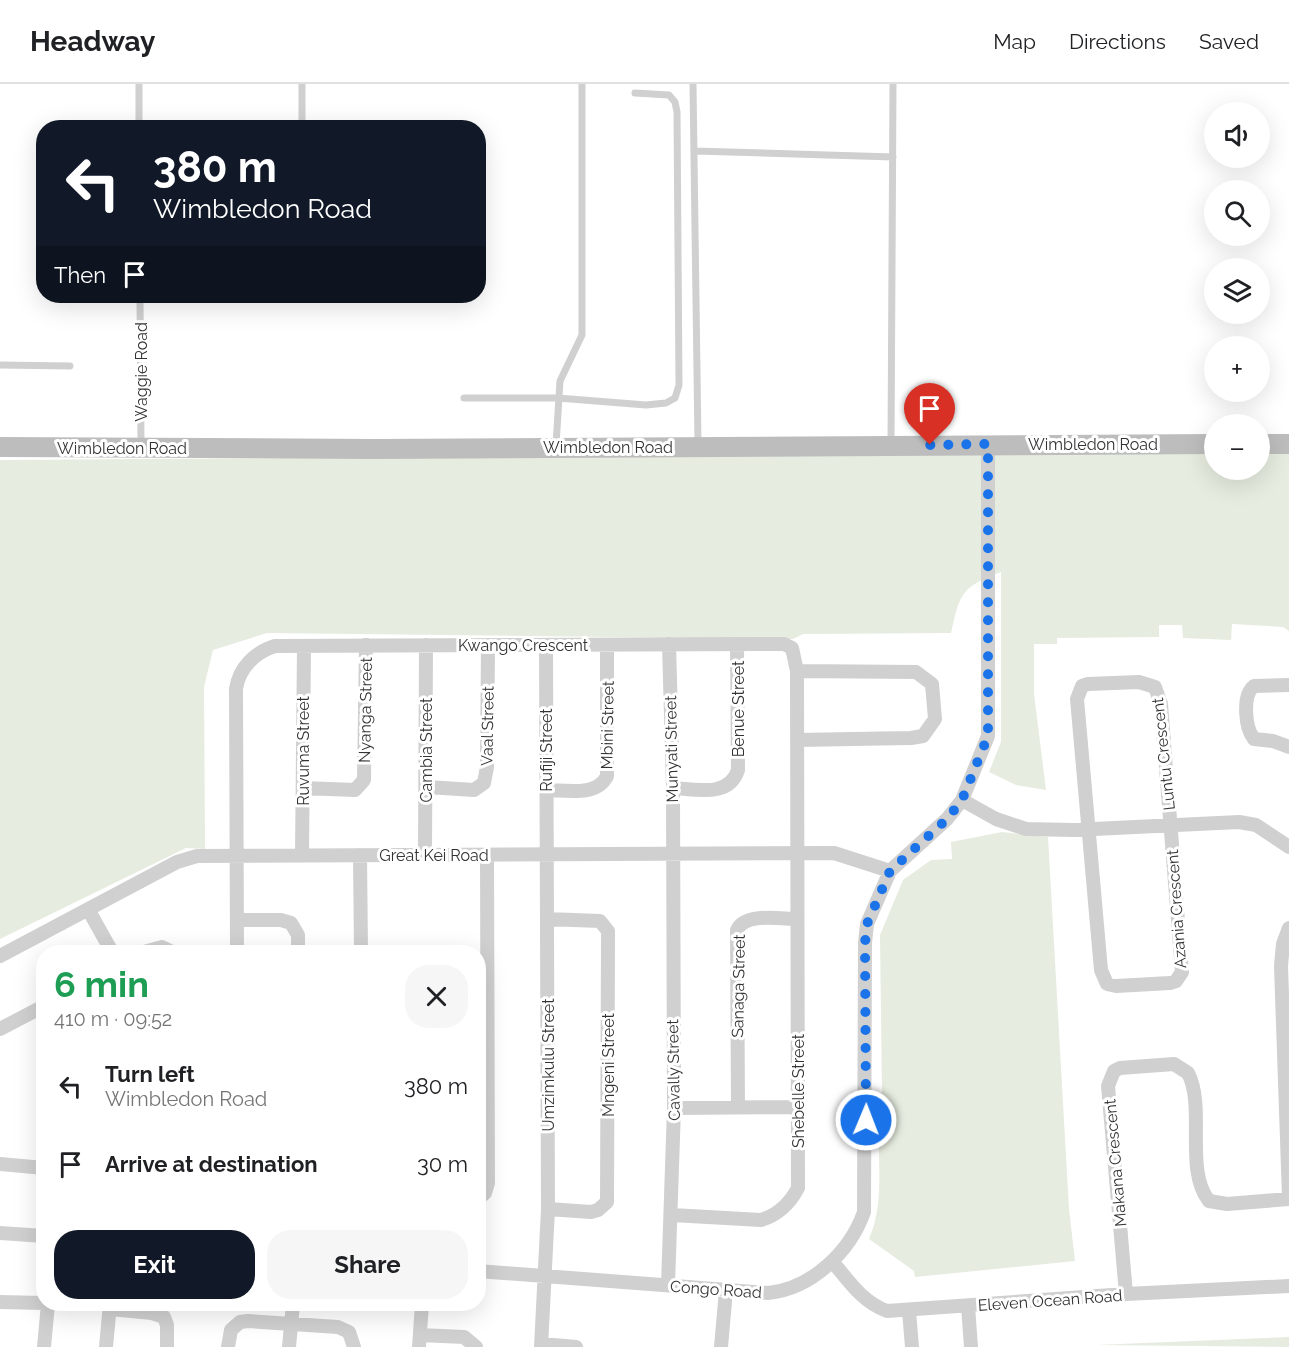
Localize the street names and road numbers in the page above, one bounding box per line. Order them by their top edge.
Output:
street label: Waggie Road [132,322,151,422]
street label: Wimbledon Road [1028,435,1158,454]
street label: Wimbledon Road [543,438,673,457]
street label: Wimbledon Road [57,439,187,458]
street label: Kwango Crescent [458,636,589,655]
street label: Nyanga Street [355,656,376,763]
street label: Benue Street [729,660,748,757]
street label: Mbini Street [597,680,618,769]
street label: Vaal Street [477,685,498,766]
street label: Munyati Street [661,695,682,803]
street label: Ruvuma Street [294,696,313,806]
street label: Luntu Crescent [1148,696,1179,811]
street label: Cambia Street [417,697,436,802]
street label: Rufiji Street [537,708,556,792]
street label: Great Kei Road [379,846,489,865]
street label: Azania Crescent [1163,848,1190,969]
street label: Sanaga Street [728,933,749,1038]
street label: Umzimkulu Street [539,998,558,1132]
street label: Mngeni Street [599,1012,618,1117]
street label: Cavally Street [663,1018,684,1121]
street label: Shebelle Street [789,1033,808,1148]
street label: Makana Crescent [1100,1098,1131,1228]
street label: Congo Road [670,1277,762,1302]
street label: Eleven Ocean Road [977,1286,1123,1315]

